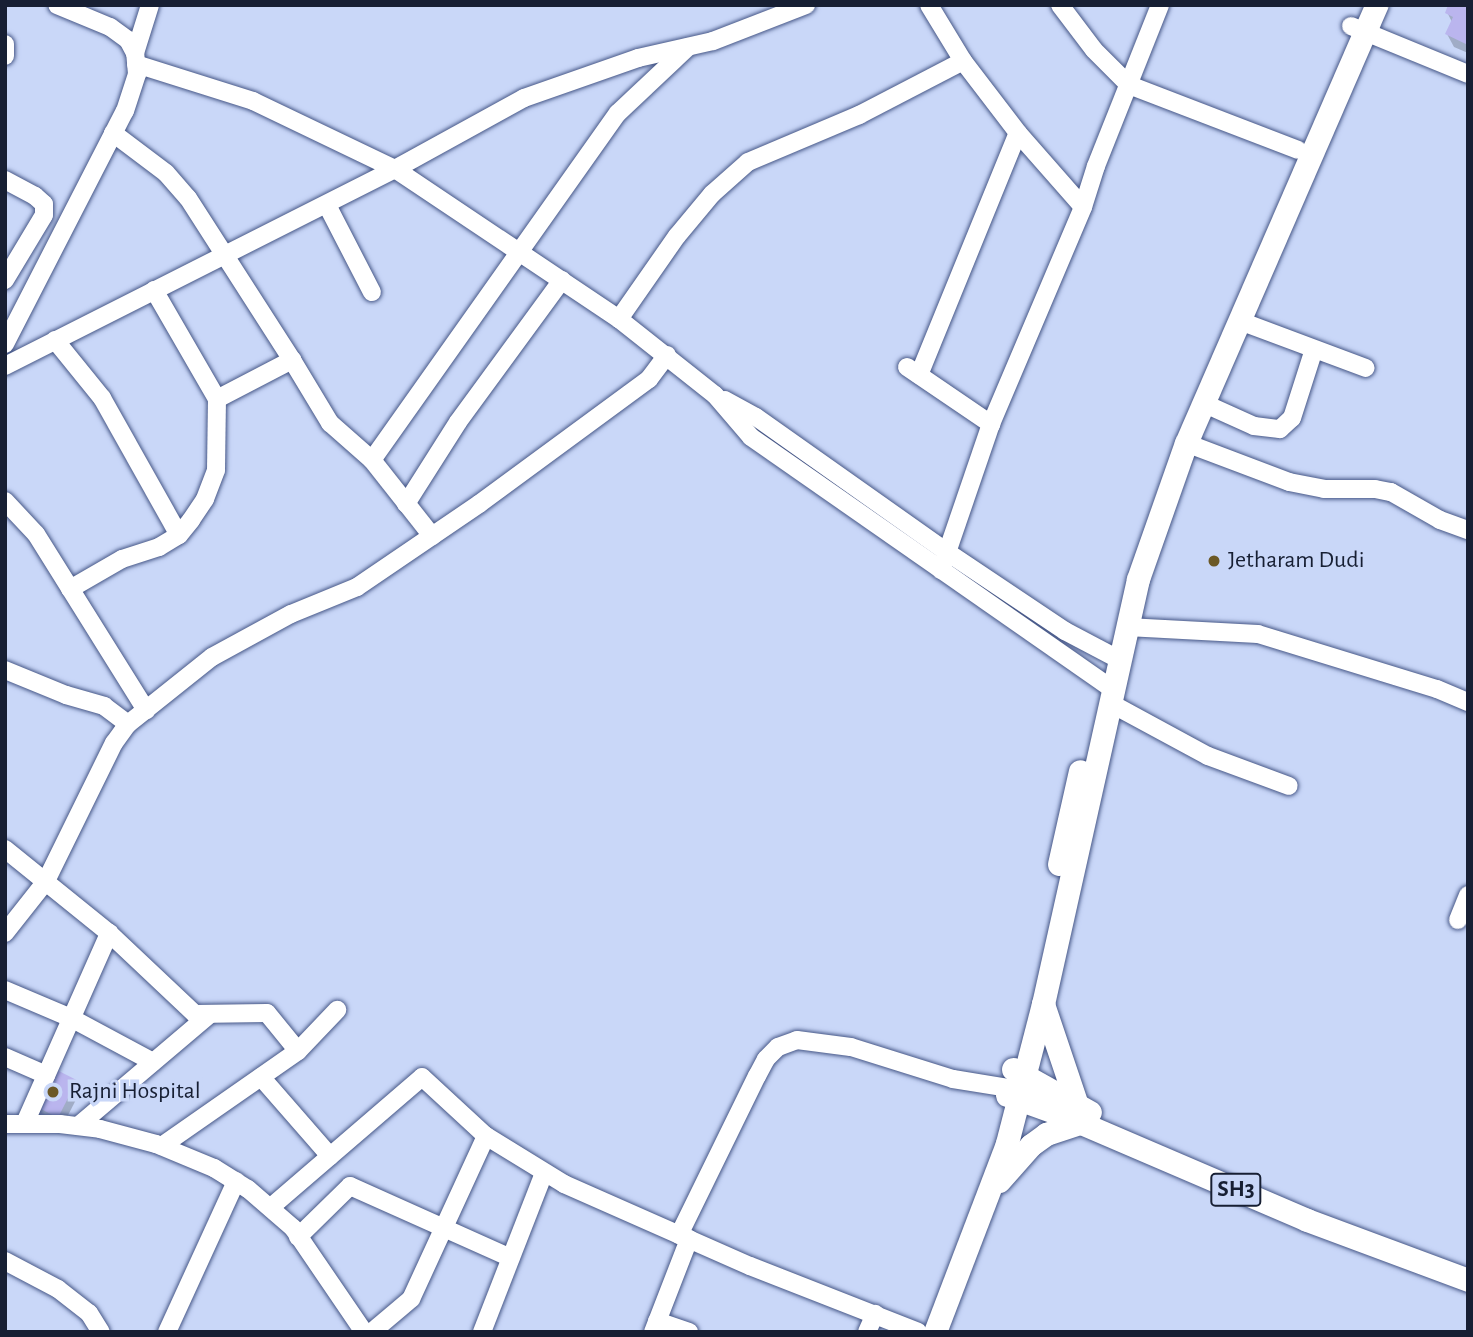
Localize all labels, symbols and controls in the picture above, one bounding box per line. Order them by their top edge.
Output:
place label: Jetharam Dudi [1228,547,1364,575]
marker: Jetharam Dudi [1206,553,1222,569]
place label: Rajni Hospital [69,1078,201,1106]
marker: Rajni Hospital [43,1082,63,1102]
road number: SH3 [1210,1170,1262,1210]

